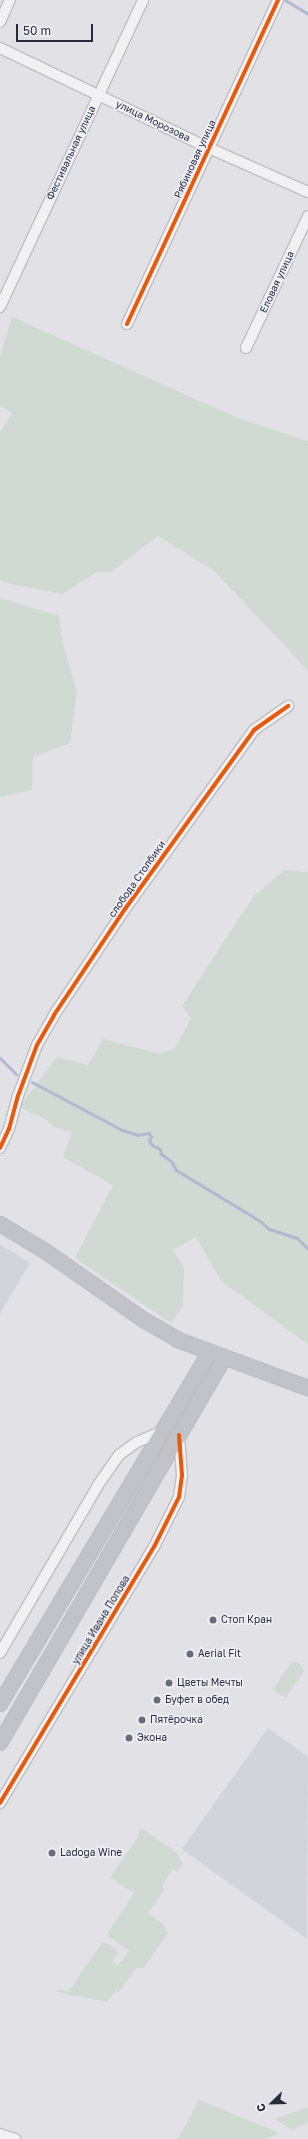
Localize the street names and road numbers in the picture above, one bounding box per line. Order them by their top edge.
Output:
street label: улица Морозова [114,98,192,144]
street label: Фестивальная улица [44,104,98,202]
street label: Рябиновая улица [172,118,218,200]
street label: Еловая улица [257,249,297,315]
street label: слобода Столбики [106,838,168,920]
street label: улица Ивана Попова [70,1573,132,1667]

